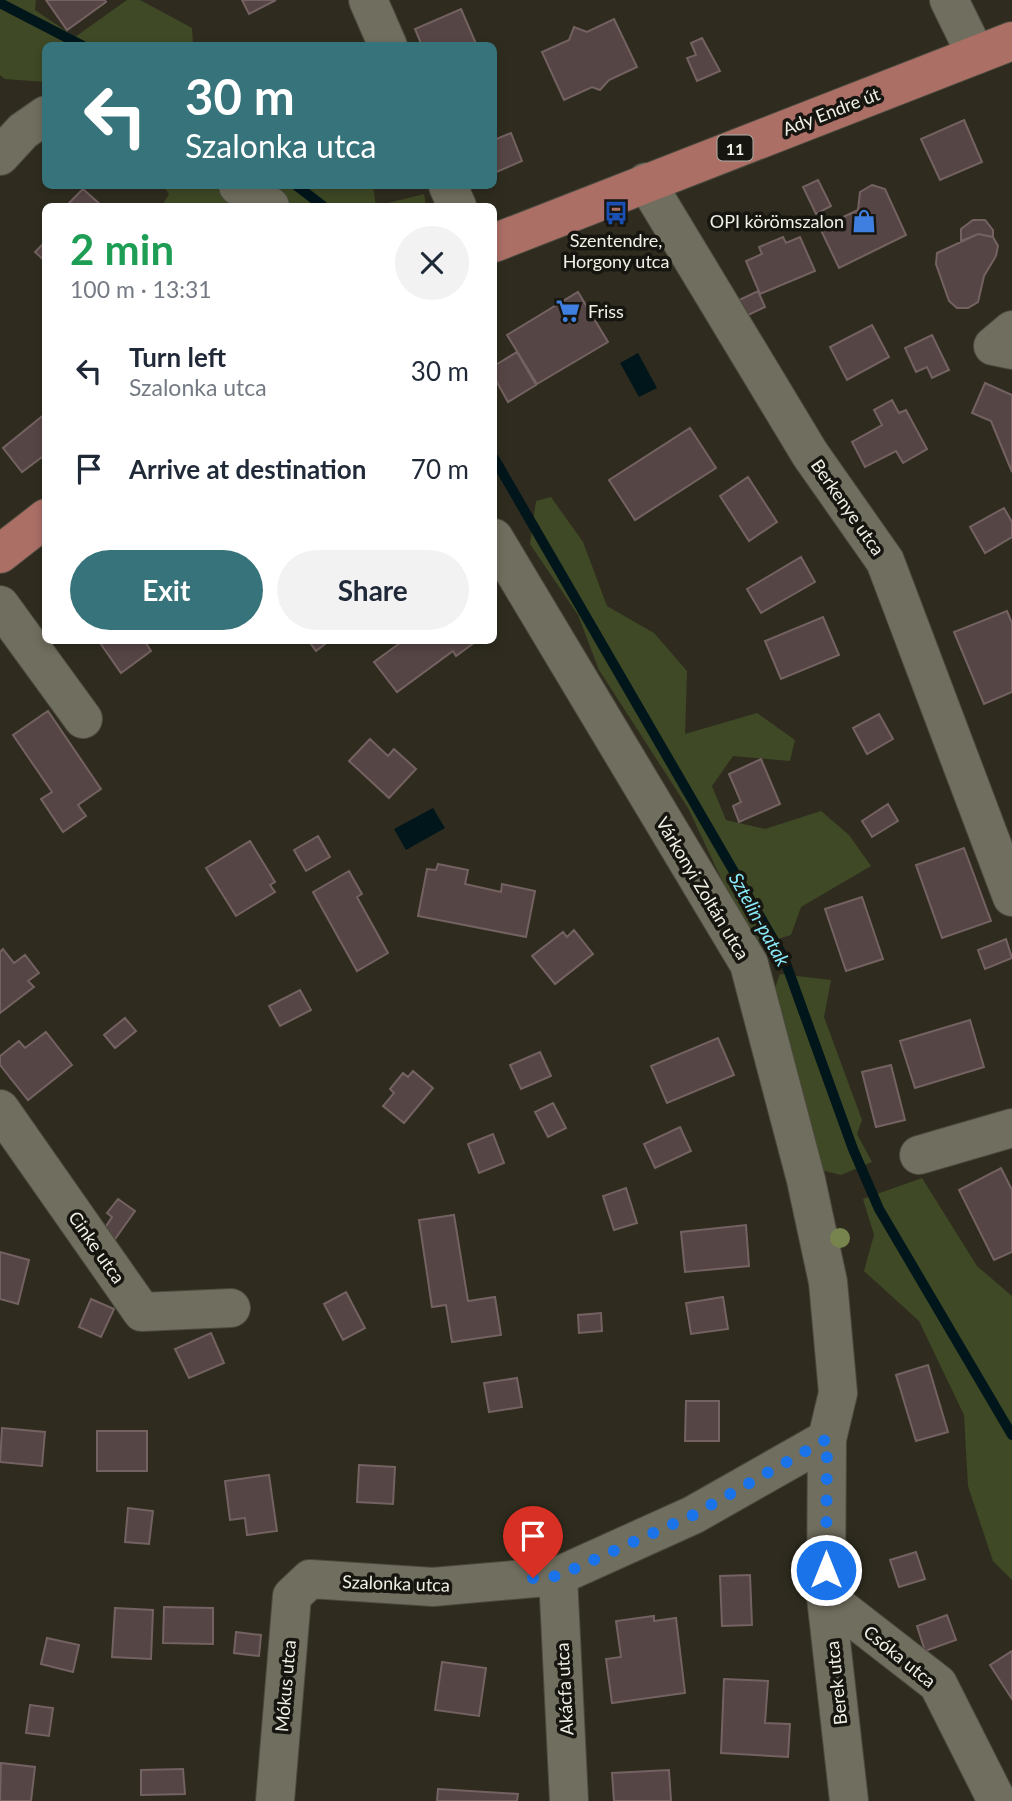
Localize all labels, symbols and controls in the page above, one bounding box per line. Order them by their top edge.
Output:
text: 30 m [185,67,295,125]
icon: left [70,70,161,161]
street label: Ady Endre út [779,82,883,140]
text: Szalonka utca [185,126,377,165]
road number: 11 [718,136,752,160]
bus stop icon: Szentendre, Horgony utca [602,199,630,227]
shop icon: OPI körömszalon [850,207,878,235]
place label: OPI körömszalon [710,210,844,232]
text: 2 min [70,224,174,274]
button: close [395,226,469,300]
place label: Szentendre, Horgony utca [563,229,669,272]
text: 100 m · 13:31 [70,275,212,303]
supermarket icon: Friss [554,297,582,325]
place label: Friss [588,300,624,322]
text: Turn left [129,341,226,373]
icon: left [70,352,108,390]
text: 30 m [411,355,469,387]
text: Szalonka utca [129,373,267,401]
icon: arrive [70,450,108,488]
text: Arrive at destination [129,453,366,485]
text: 70 m [411,453,469,485]
street label: Berkenye utca [807,455,889,559]
button: Exit [70,550,263,630]
button: Share [277,550,469,630]
street label: Várkonyi Zoltán utca [652,813,754,963]
water label: Sztelin-patak [725,868,796,971]
street label: Cinke utca [64,1207,130,1287]
pin [503,1506,563,1578]
icon: arrive [514,1517,552,1555]
position arrow [789,1533,863,1607]
street label: Szalonka utca [342,1570,450,1596]
street label: Csóka utca [859,1620,941,1692]
street label: Mókus utca [270,1639,300,1733]
street label: Berek utca [821,1640,851,1726]
street label: Akácfa utca [551,1642,577,1736]

